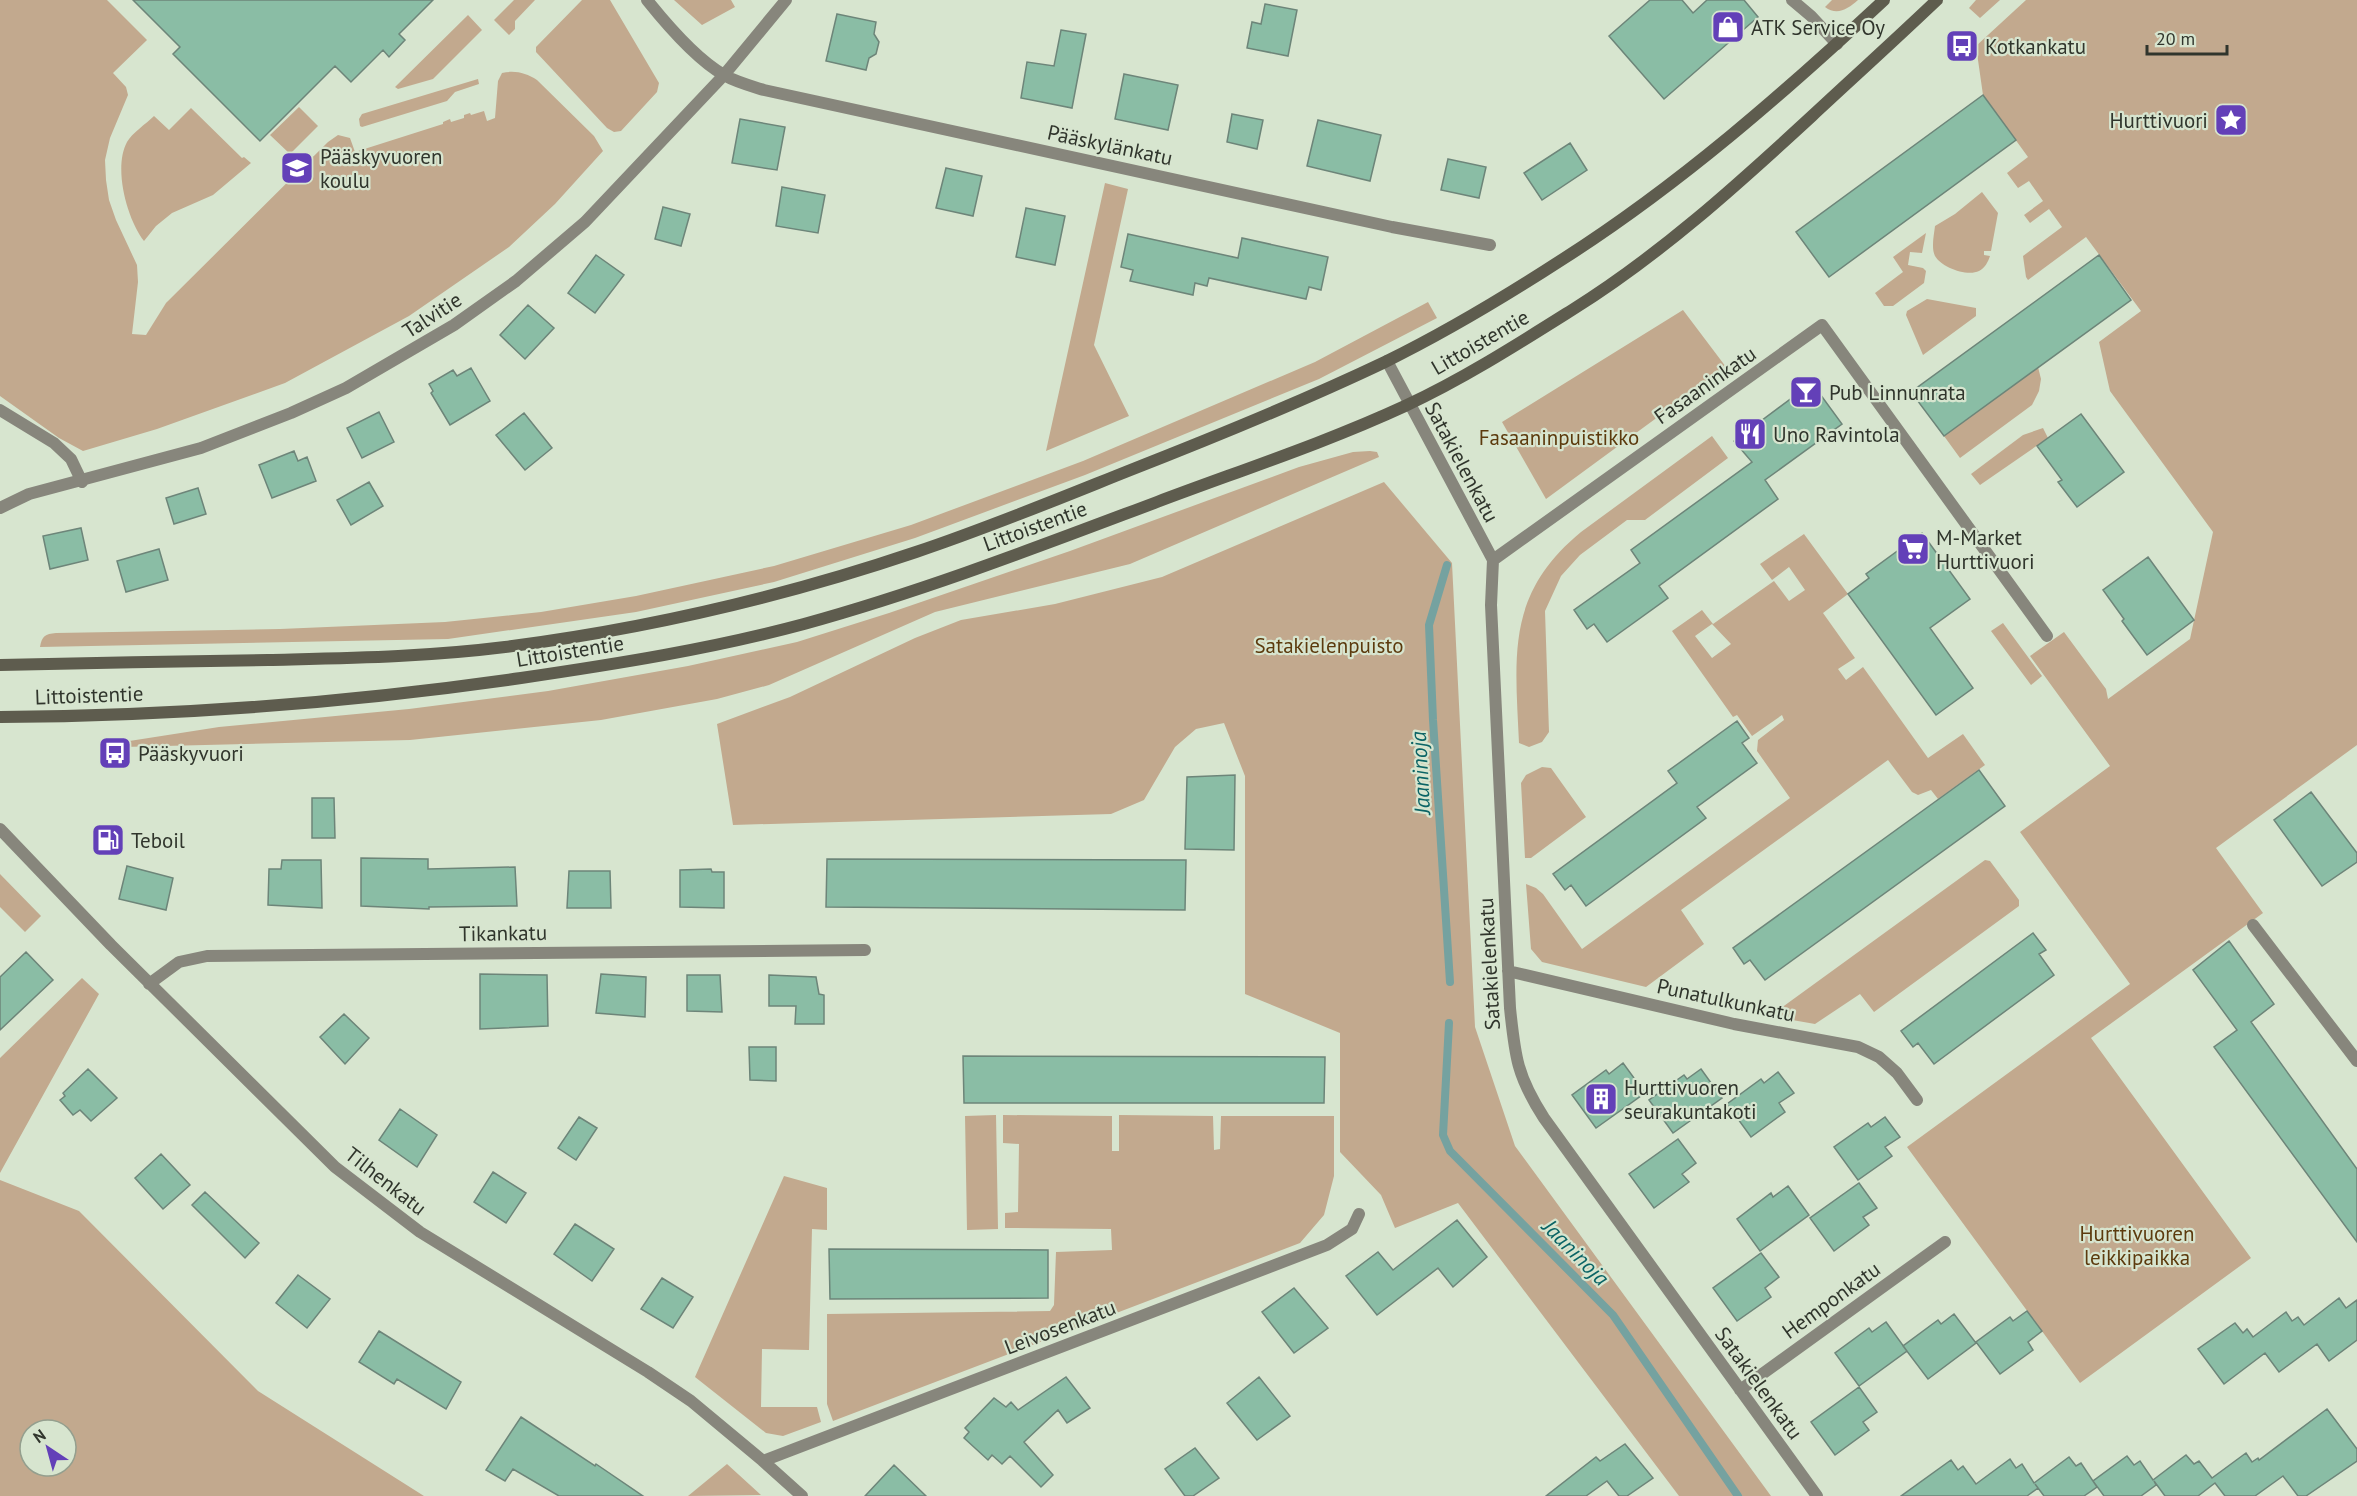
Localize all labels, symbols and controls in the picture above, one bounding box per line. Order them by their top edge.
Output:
shop icon: ATK Service Oy [1710,9,1746,45]
place label: ATK Service Oy [1751,14,1885,41]
scale bar [2147,18,2226,56]
text: 20 m [2156,27,2195,50]
bus stop icon: Kotkankatu [1944,28,1980,64]
place label: Kotkankatu [1985,33,2086,60]
place icon: Hurttivuori [2213,102,2249,138]
place label: Hurttivuori [2109,107,2208,134]
street label: Pääskylänkatu [1045,119,1175,171]
place label: Pääskyvuoren koulu [320,143,443,194]
school or university icon: Pääskyvuoren koulu [279,150,315,186]
street label: Talvitie [397,286,467,344]
street label: Littoistentie [1426,303,1534,381]
street label: Fasaaninkatu [1649,340,1761,430]
bar icon: Pub Linnunrata [1788,374,1824,410]
place label: Pub Linnunrata [1829,379,1966,406]
street label: Satakielenkatu [1419,397,1505,527]
restaurant icon: Uno Ravintola [1732,416,1768,452]
place label: Uno Ravintola [1773,421,1900,448]
park label: Fasaaninpuistikko [1479,424,1639,451]
street label: Littoistentie [979,495,1091,557]
place label: M-Market Hurttivuori [1936,524,2035,575]
supermarket icon: M-Market Hurttivuori [1895,531,1931,567]
street label: Littoistentie [514,629,626,673]
park label: Satakielenpuisto [1254,632,1404,659]
street label: Littoistentie [34,680,144,710]
water label: Jaaninoja [1404,730,1436,817]
bus stop icon: Pääskyvuori [97,735,133,771]
place label: Pääskyvuori [138,740,244,767]
fuel station icon: Teboil [90,822,126,858]
place label: Teboil [131,827,185,854]
street label: Satakielenkatu [1472,897,1506,1031]
street label: Tikankatu [459,919,547,947]
street label: Punatulkunkatu [1654,972,1798,1028]
place label: Hurttivuoren seurakuntakoti [1624,1074,1757,1125]
building icon: Hurttivuoren seurakuntakoti [1583,1081,1619,1117]
street label: Tilhenkatu [340,1141,432,1221]
water label: Jaaninoja [1535,1211,1616,1292]
park label: Hurttivuoren leikkipaikka [2079,1220,2195,1271]
street label: Hemponkatu [1777,1255,1885,1345]
street label: Leivosenkatu [1001,1293,1119,1361]
street label: Satakielenkatu [1709,1321,1809,1445]
north arrow [18,1418,78,1478]
text: N [29,1425,49,1447]

